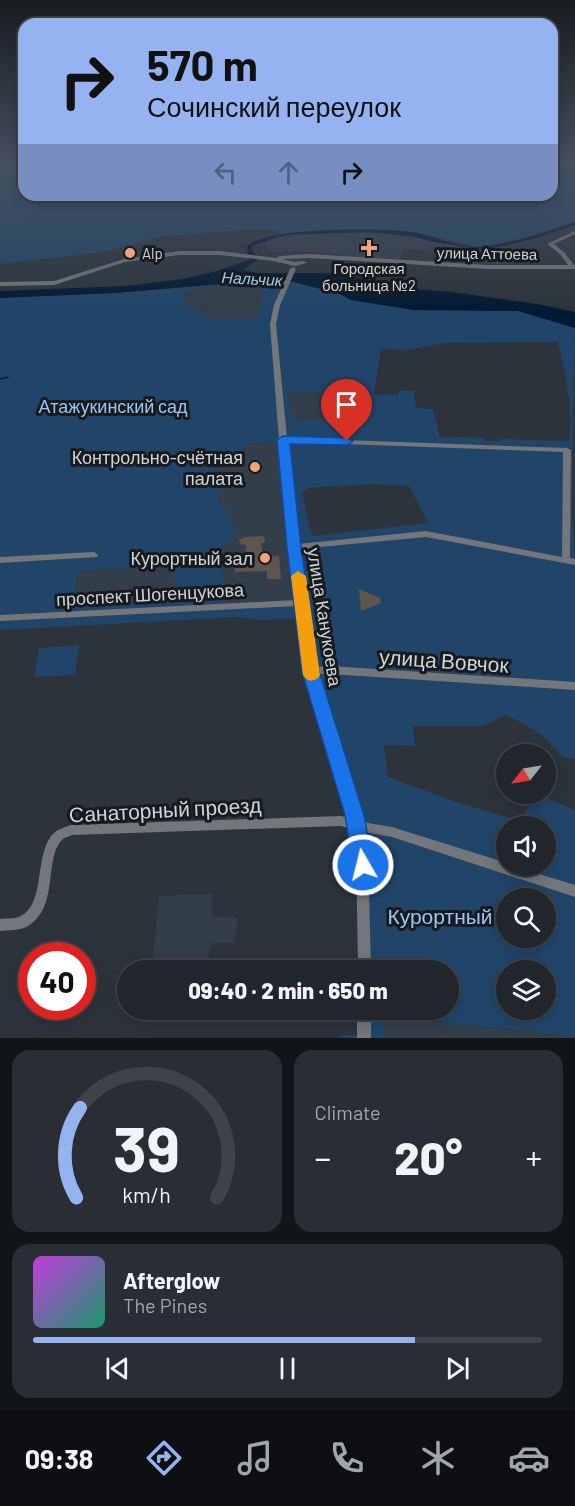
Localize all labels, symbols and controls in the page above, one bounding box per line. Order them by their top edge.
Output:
text: 570 m [147,39,258,89]
icon: right [48,42,126,120]
text: Сочинский переулок [147,90,401,122]
icon: left [209,156,242,189]
icon: ahead [272,156,305,189]
icon: right [335,156,368,189]
marker: Городская больница №2 [360,239,378,257]
street label: улица Аттоева [437,243,538,263]
place label: Alp [142,244,163,262]
marker: Alp [123,246,137,260]
place label: Городская больница №2 [322,259,416,294]
water label: Нальчик [221,267,284,289]
pin [321,379,372,441]
icon: arrive [330,388,363,421]
park label: Атажукинский сад [39,395,188,417]
place label: Контрольно-счётная палата [72,446,244,489]
marker: Контрольно-счётная палата [248,460,262,474]
street label: улица Канукоева [303,546,347,689]
place label: Курортный зал [131,547,253,569]
marker: Курортный зал [258,551,272,565]
street label: проспект Шогенцукова [56,578,245,610]
street label: улица Вовчок [378,643,510,677]
north arrow [496,744,556,804]
map controls [496,744,556,1020]
street label: Санаторный проезд [68,791,262,827]
button: sound [496,816,556,876]
position arrow [331,833,395,897]
button: search [496,888,556,948]
park label: Курортный [387,903,493,928]
speed limit sign: 40 [18,942,96,1020]
button: layers [496,960,556,1020]
text: 09:40 · 2 min · 650 m [188,977,388,1003]
text: Climate [315,1100,381,1124]
text: 39 [113,1110,180,1184]
text: 20° [394,1130,462,1184]
text: − [315,1137,331,1177]
text: + [526,1137,542,1177]
text: km/h [122,1182,171,1207]
text: Afterglow [123,1267,220,1293]
text: The Pines [123,1293,207,1317]
icon: previous [101,1352,134,1385]
icon: pause [271,1352,304,1385]
icon: next [441,1352,474,1385]
icon: directions [143,1437,185,1479]
icon: music [234,1437,276,1479]
icon: phone [326,1437,368,1479]
icon: climate [417,1437,459,1479]
icon: car [508,1437,550,1479]
text: 09:38 [25,1442,93,1474]

